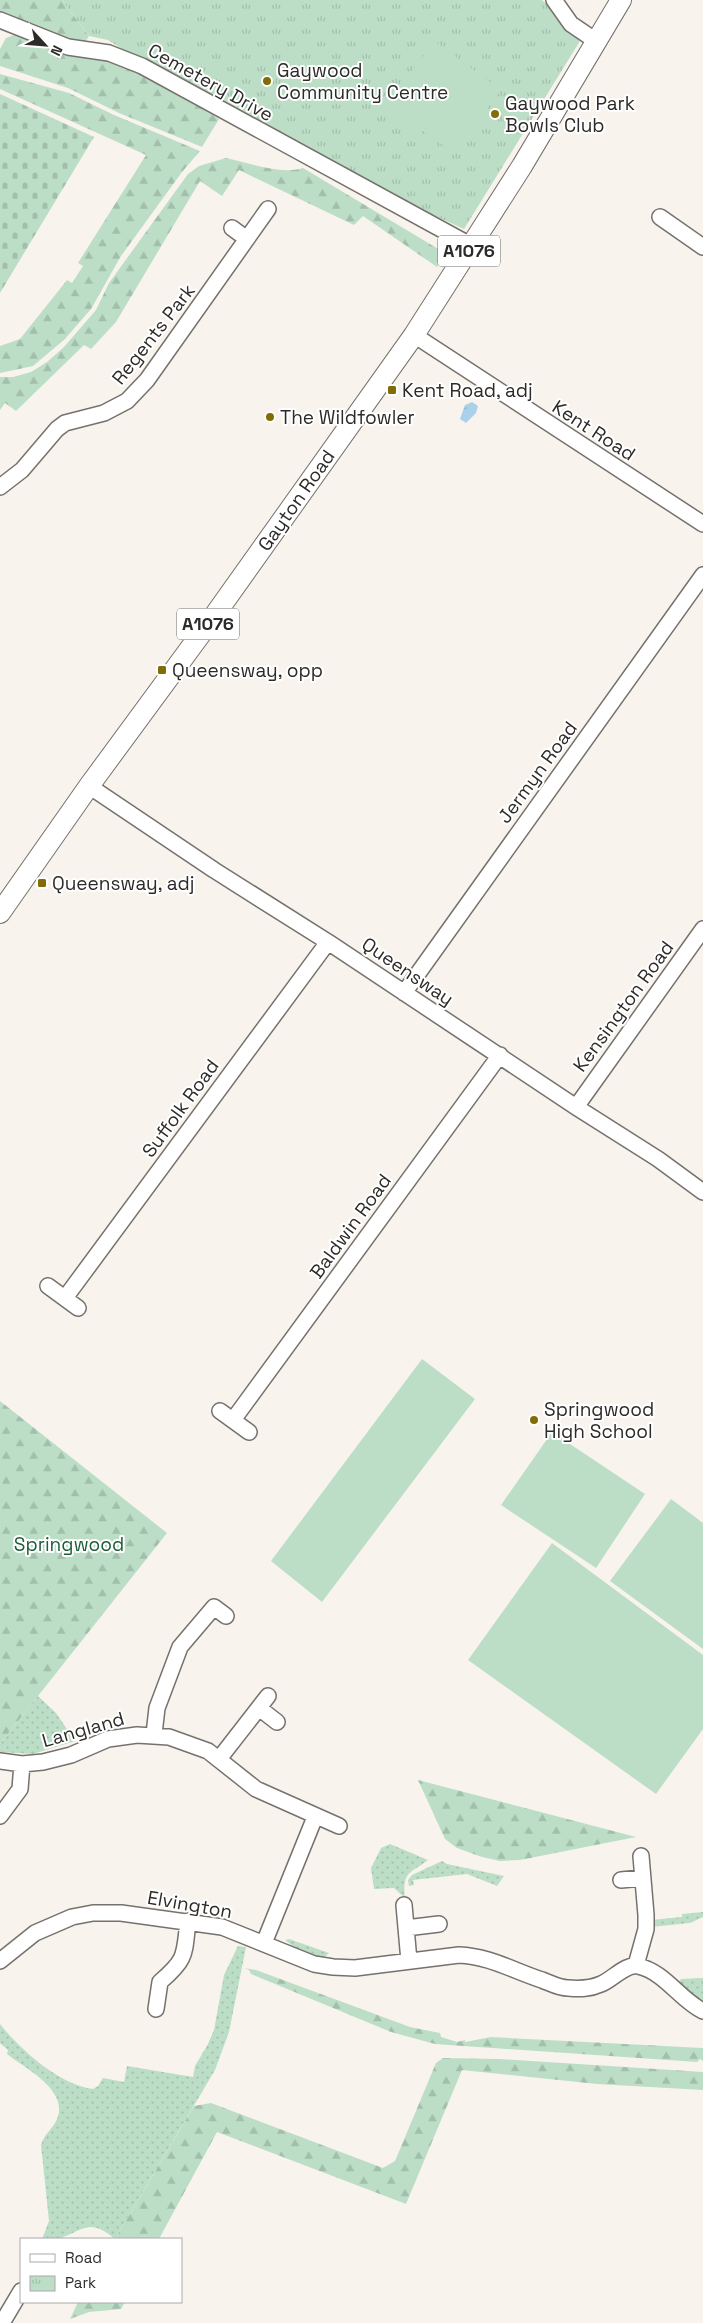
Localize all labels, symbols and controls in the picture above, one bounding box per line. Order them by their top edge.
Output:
north arrow [20,20,70,70]
street label: Cemetery Drive [144,38,278,127]
text: N [47,43,67,59]
place label: Gaywood Community Centre [277,58,448,105]
marker: Gaywood Community Centre [261,75,273,87]
place label: Gaywood Park Bowls Club [505,91,635,138]
marker: Gaywood Park Bowls Club [489,108,501,120]
road number: A1076 [438,236,500,266]
street label: Regents Park [106,279,201,390]
place label: Kent Road, adj [402,378,533,403]
marker: Kent Road, adj [386,384,398,396]
street label: Kent Road [547,394,640,467]
place label: The Wildfowler [280,405,415,430]
marker: The Wildfowler [264,411,276,423]
street label: Gayton Road [252,445,341,556]
road number: A1076 [177,608,239,640]
place label: Queensway, opp [172,658,323,683]
marker: Queensway, opp [156,664,168,676]
street label: Jermyn Road [492,716,583,828]
place label: Queensway, adj [52,871,194,896]
marker: Queensway, adj [36,877,48,889]
street label: Queensway [357,931,459,1011]
street label: Kensington Road [567,936,679,1077]
street label: Suffolk Road [136,1054,224,1162]
street label: Baldwin Road [304,1169,397,1284]
place label: Springwood High School [544,1397,654,1444]
marker: Springwood High School [528,1414,540,1426]
park label: Springwood [14,1532,124,1557]
street label: Langland [39,1706,127,1753]
street label: Elvington [145,1885,234,1924]
legend [20,2238,182,2303]
text: Road [65,2248,102,2267]
text: Park [65,2273,96,2292]

